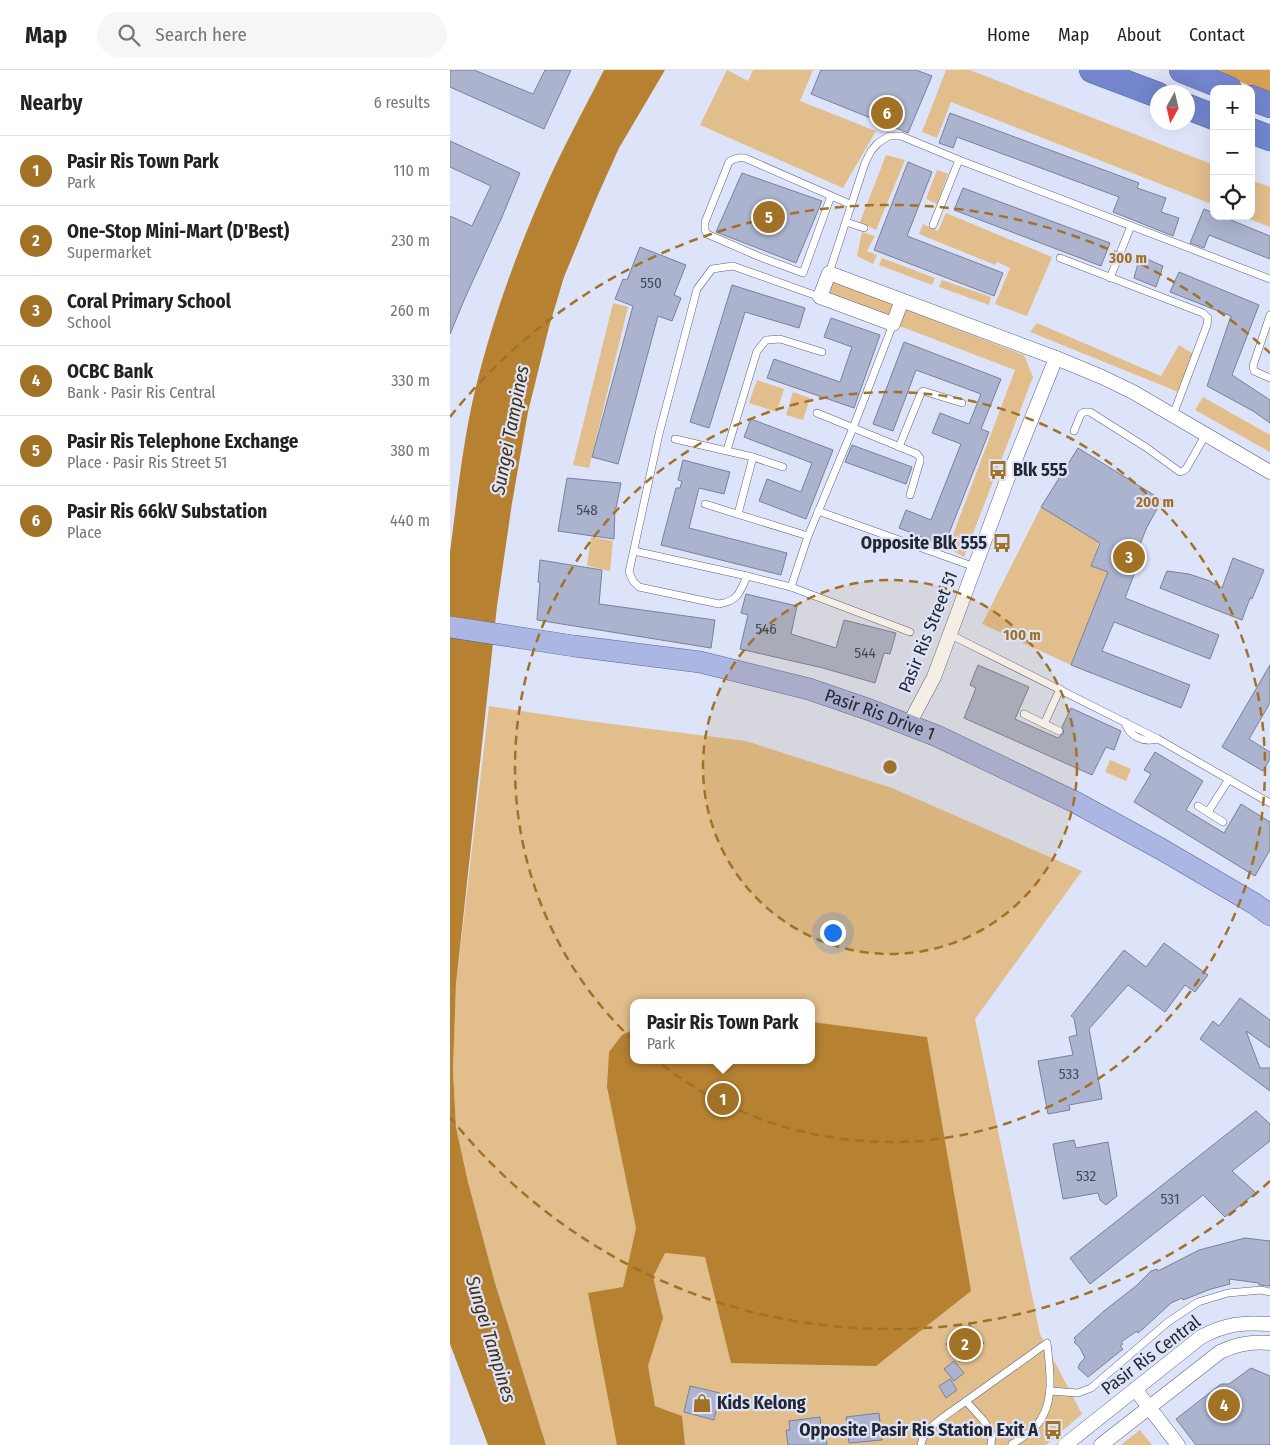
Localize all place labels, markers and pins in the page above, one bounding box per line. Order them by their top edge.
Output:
pin: 6 [871,94,903,132]
pin: 5 [753,198,785,236]
bus stop icon: Blk 555 [987,459,1009,481]
place label: Blk 555 [1013,459,1067,481]
place label: Opposite Blk 555 [861,532,987,554]
bus stop icon: Opposite Blk 555 [991,532,1013,554]
pin: 3 [1113,538,1145,576]
centre of rings [881,758,899,776]
pin: 1 [707,1080,739,1118]
pin: 2 [949,1325,981,1363]
pin: 4 [1208,1386,1240,1424]
shop icon: Kids Kelong [691,1392,713,1414]
place label: Kids Kelong [717,1392,806,1414]
place label: Opposite Pasir Ris Station Exit A [799,1419,1038,1441]
bus stop icon: Opposite Pasir Ris Station Exit A [1042,1419,1064,1441]

